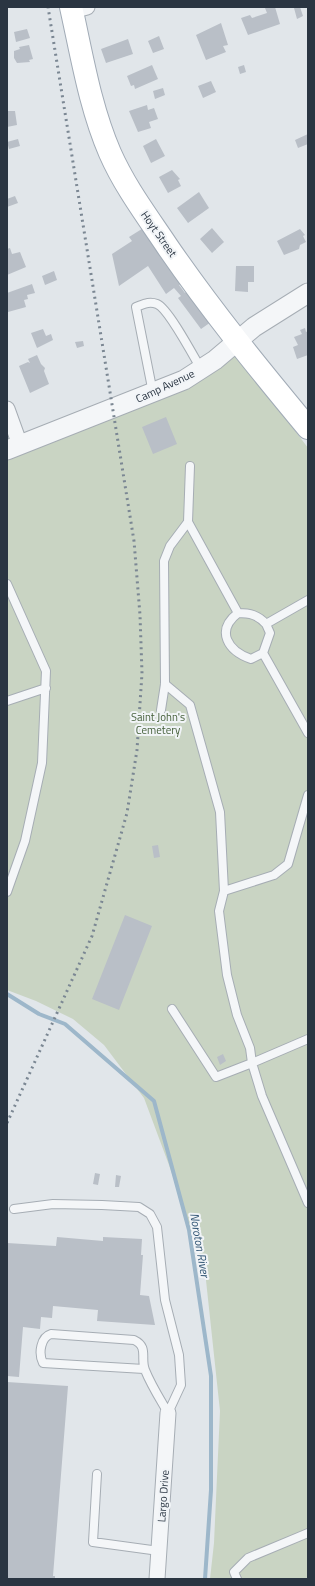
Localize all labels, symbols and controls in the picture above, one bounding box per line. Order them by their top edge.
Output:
street label: Hoyt Street [137,208,181,260]
street label: Camp Avenue [133,365,197,407]
park label: Saint John's Cemetery [131,709,185,738]
water label: Noroton River [185,1211,215,1281]
street label: Largo Drive [153,1469,173,1523]

